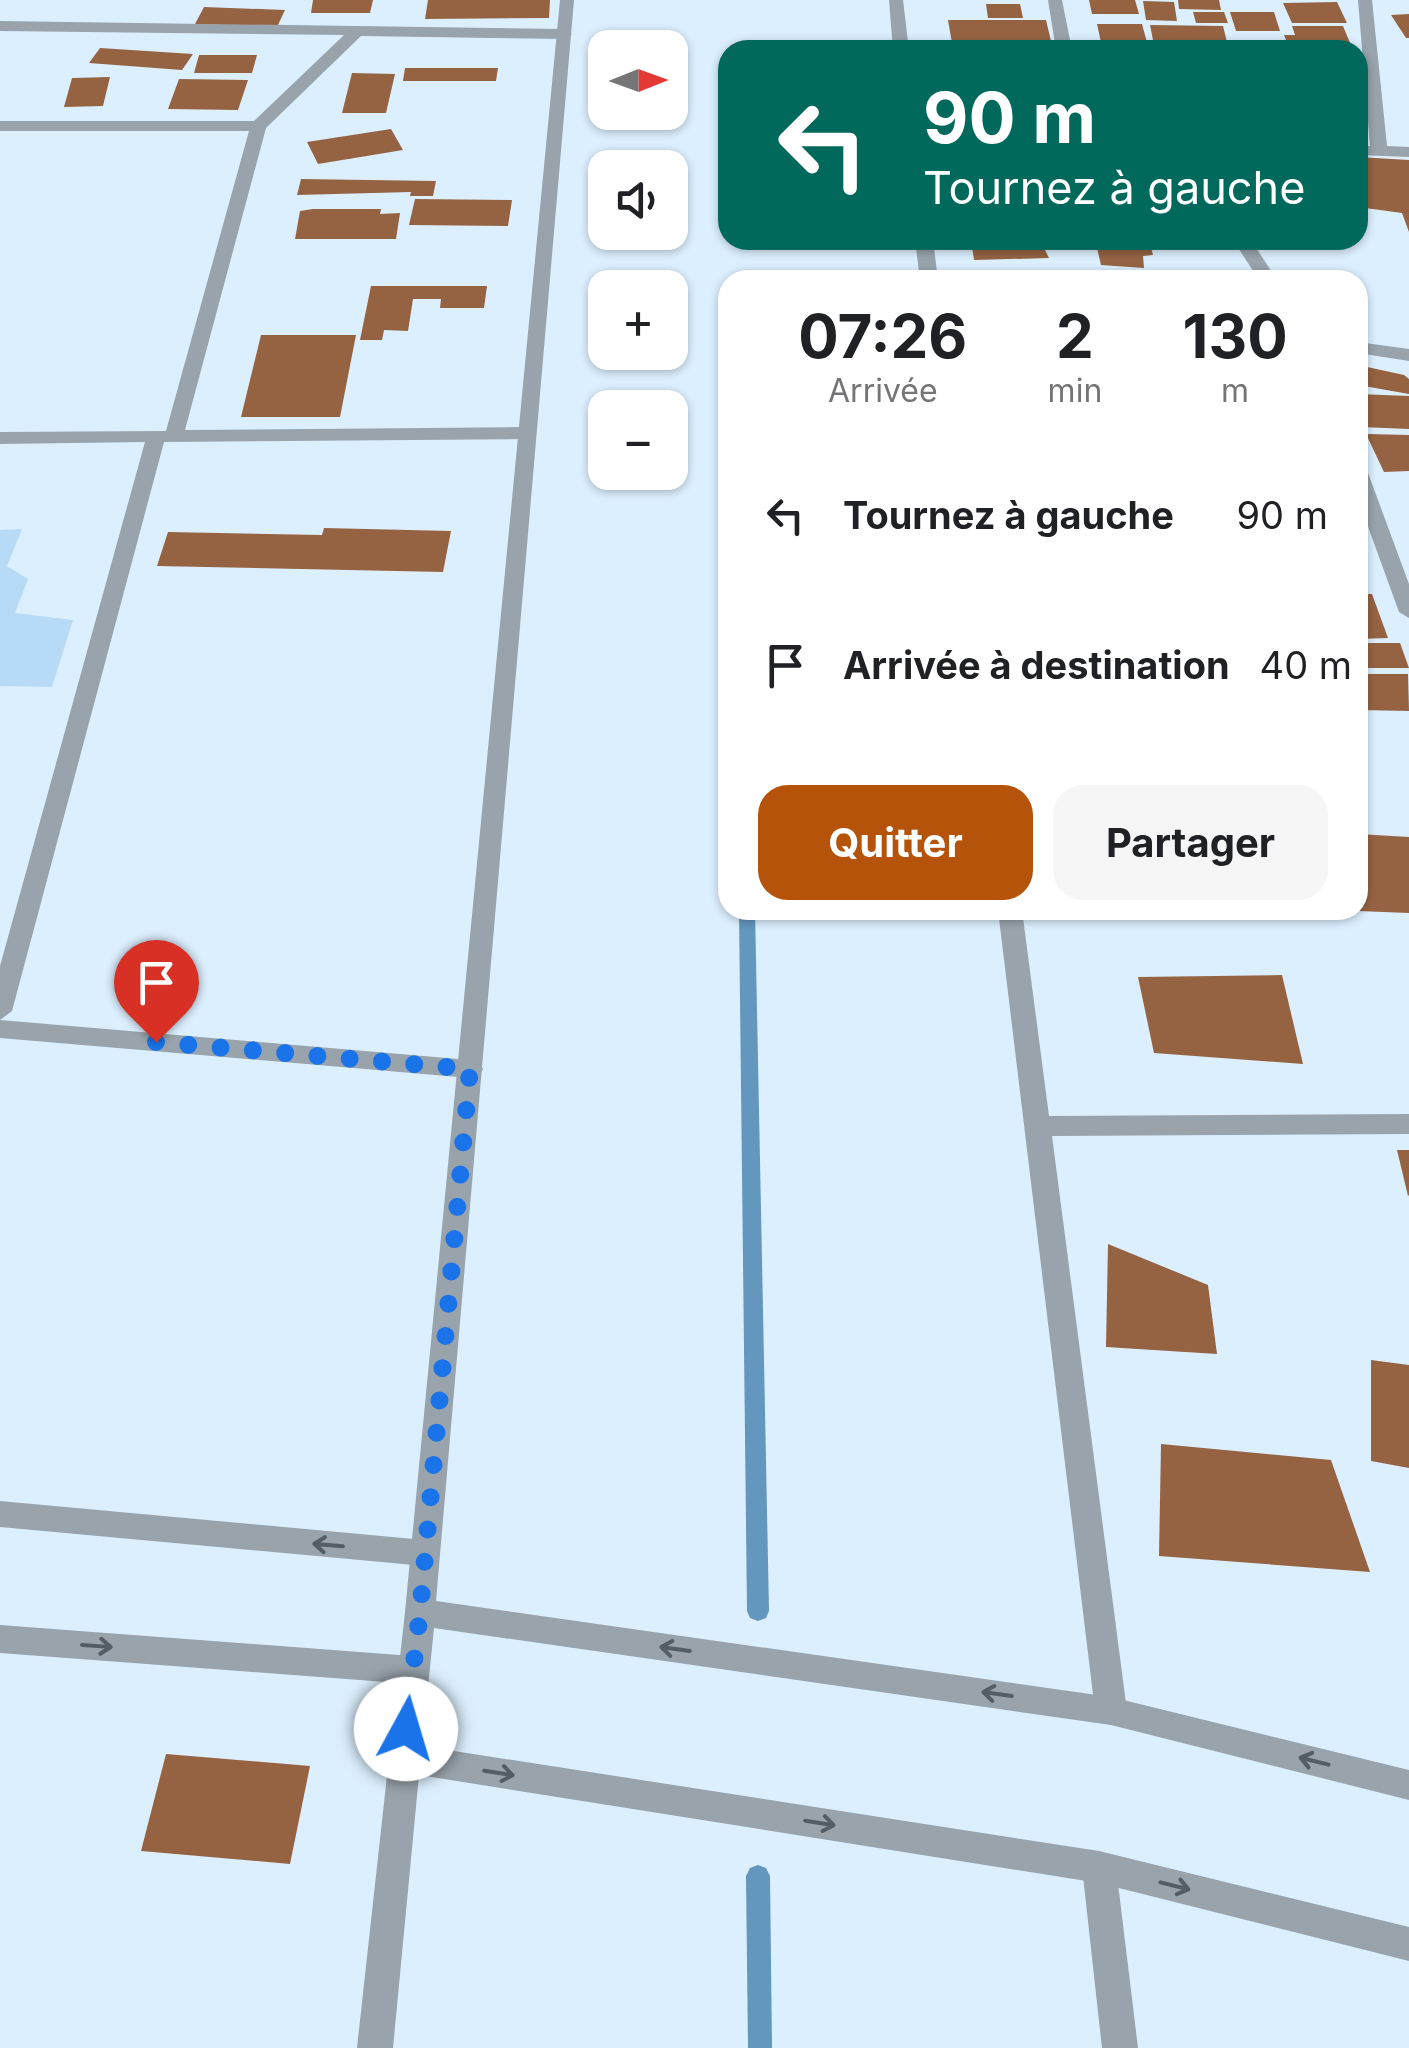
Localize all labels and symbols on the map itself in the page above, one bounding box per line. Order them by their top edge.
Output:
north arrow [588,30,688,130]
pin [114,940,199,1043]
one-way arrow [313,1535,345,1554]
one-way arrow [81,1637,113,1656]
one-way arrow [659,1639,692,1657]
position arrow [354,1677,458,1781]
one-way arrow [981,1685,1013,1703]
one-way arrow [1299,1751,1330,1770]
one-way arrow [483,1764,515,1783]
one-way arrow [804,1814,836,1833]
one-way arrow [1159,1877,1190,1896]

